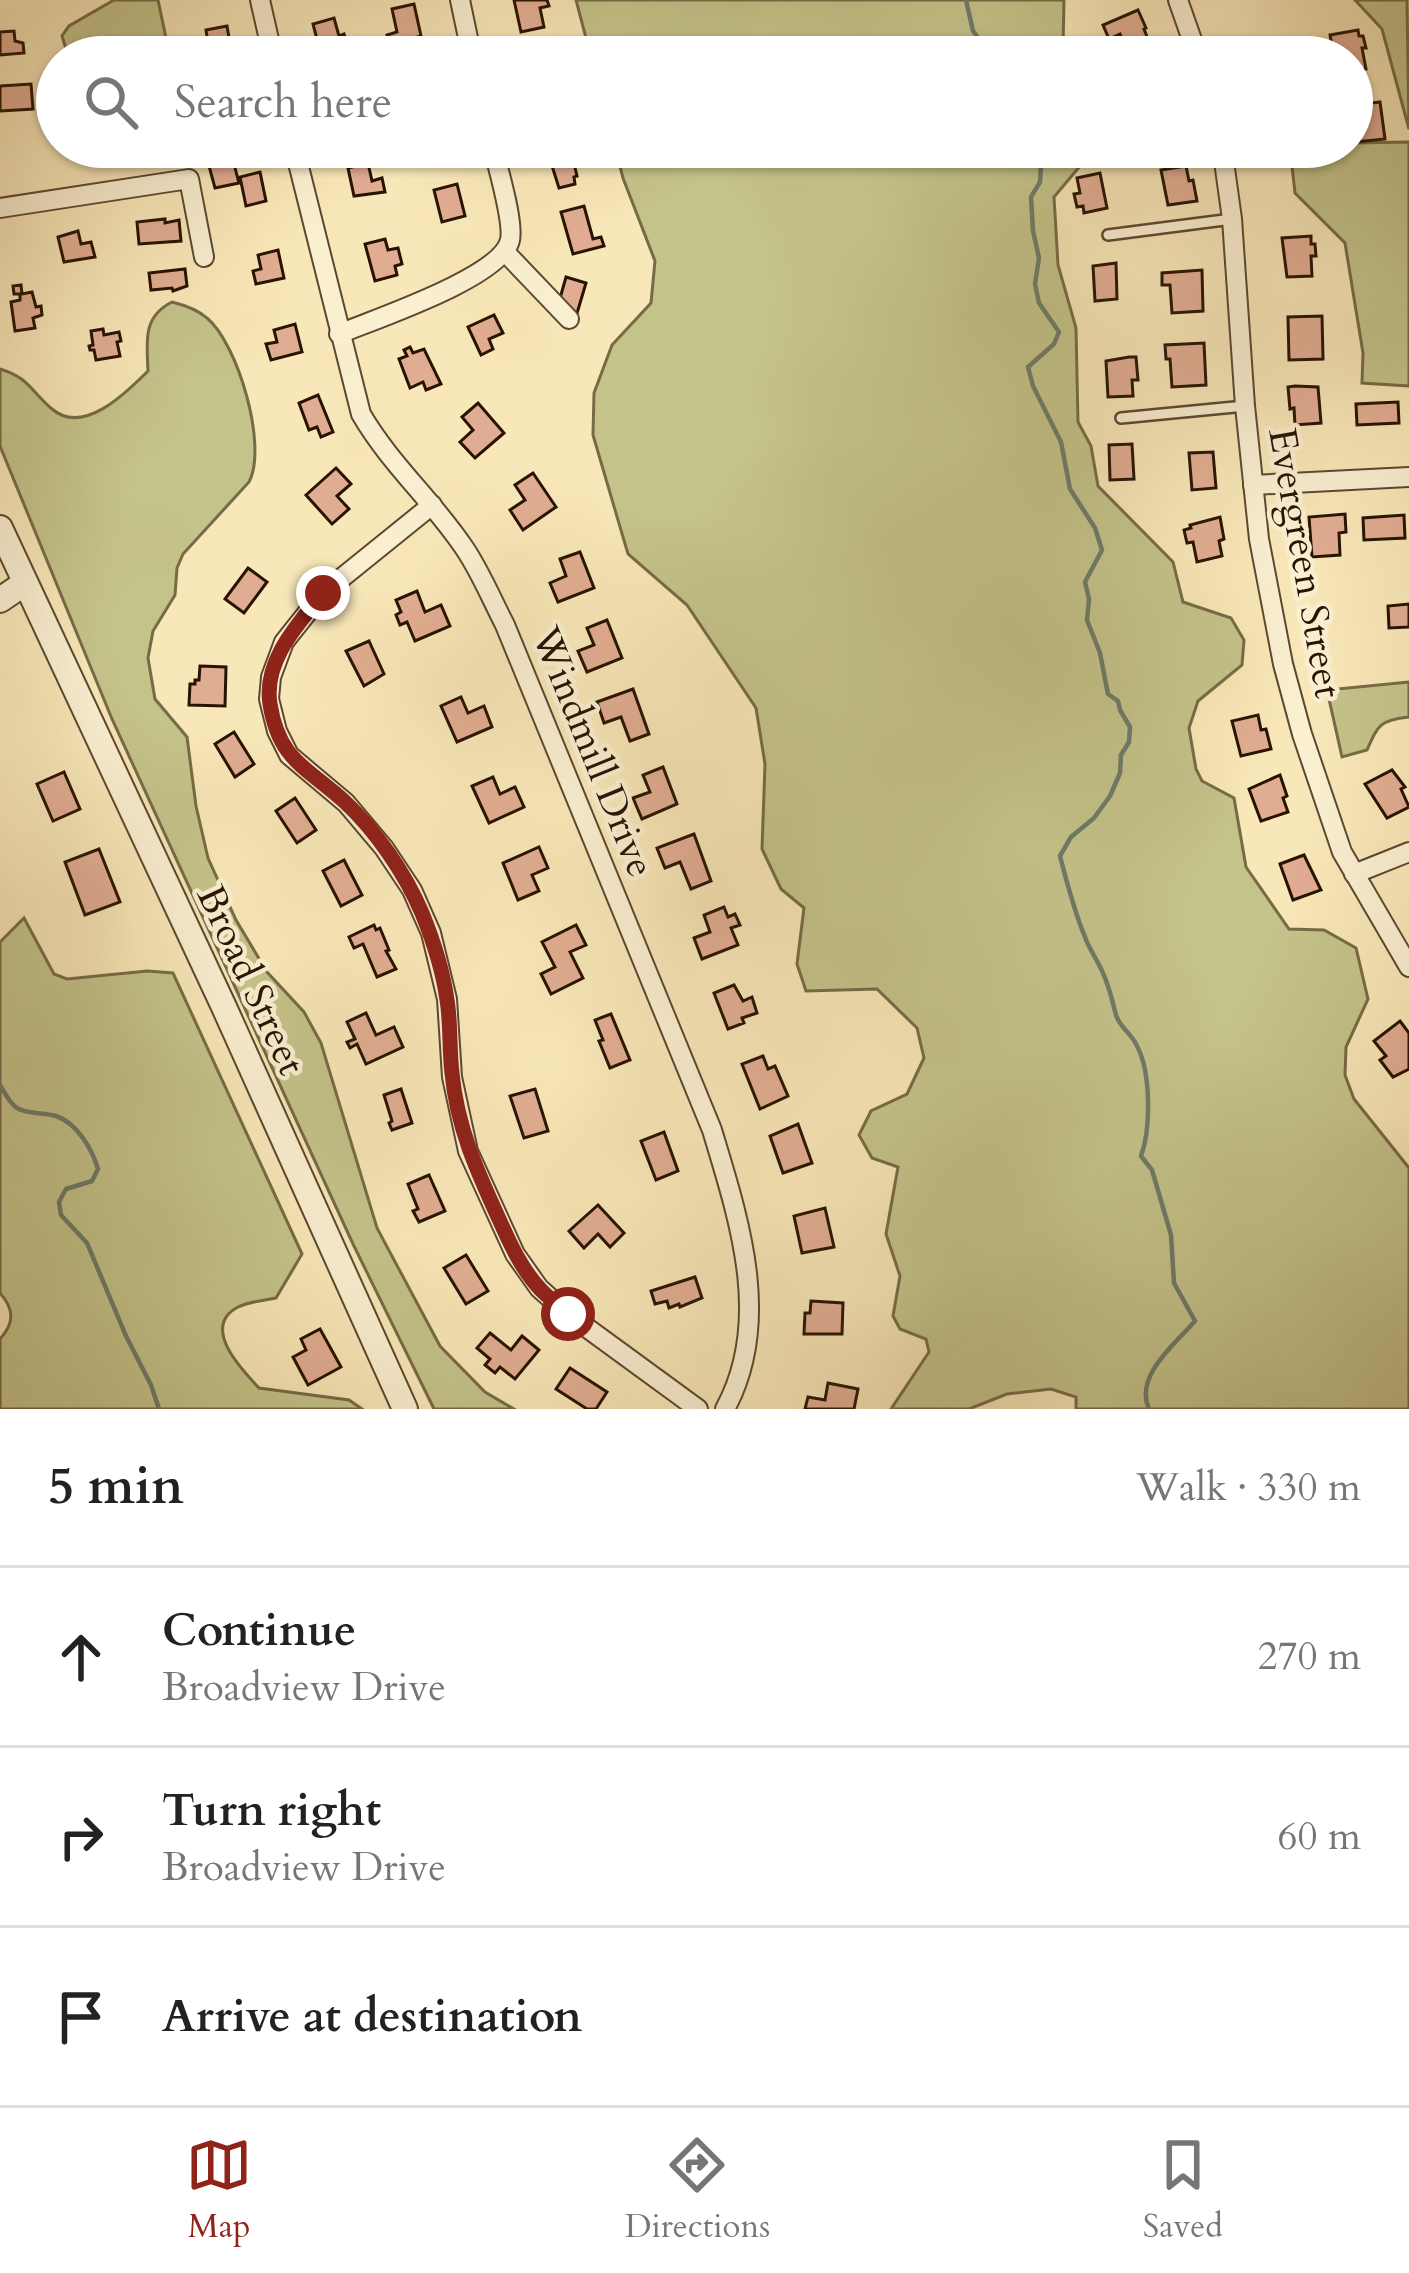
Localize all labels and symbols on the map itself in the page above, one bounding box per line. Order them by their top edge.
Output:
street label: Evergreen Street [1255,424,1355,702]
route end [296,566,350,620]
street label: Windmill Drive [518,618,667,885]
street label: Broad Street [184,876,318,1084]
route start [541,1287,595,1341]

